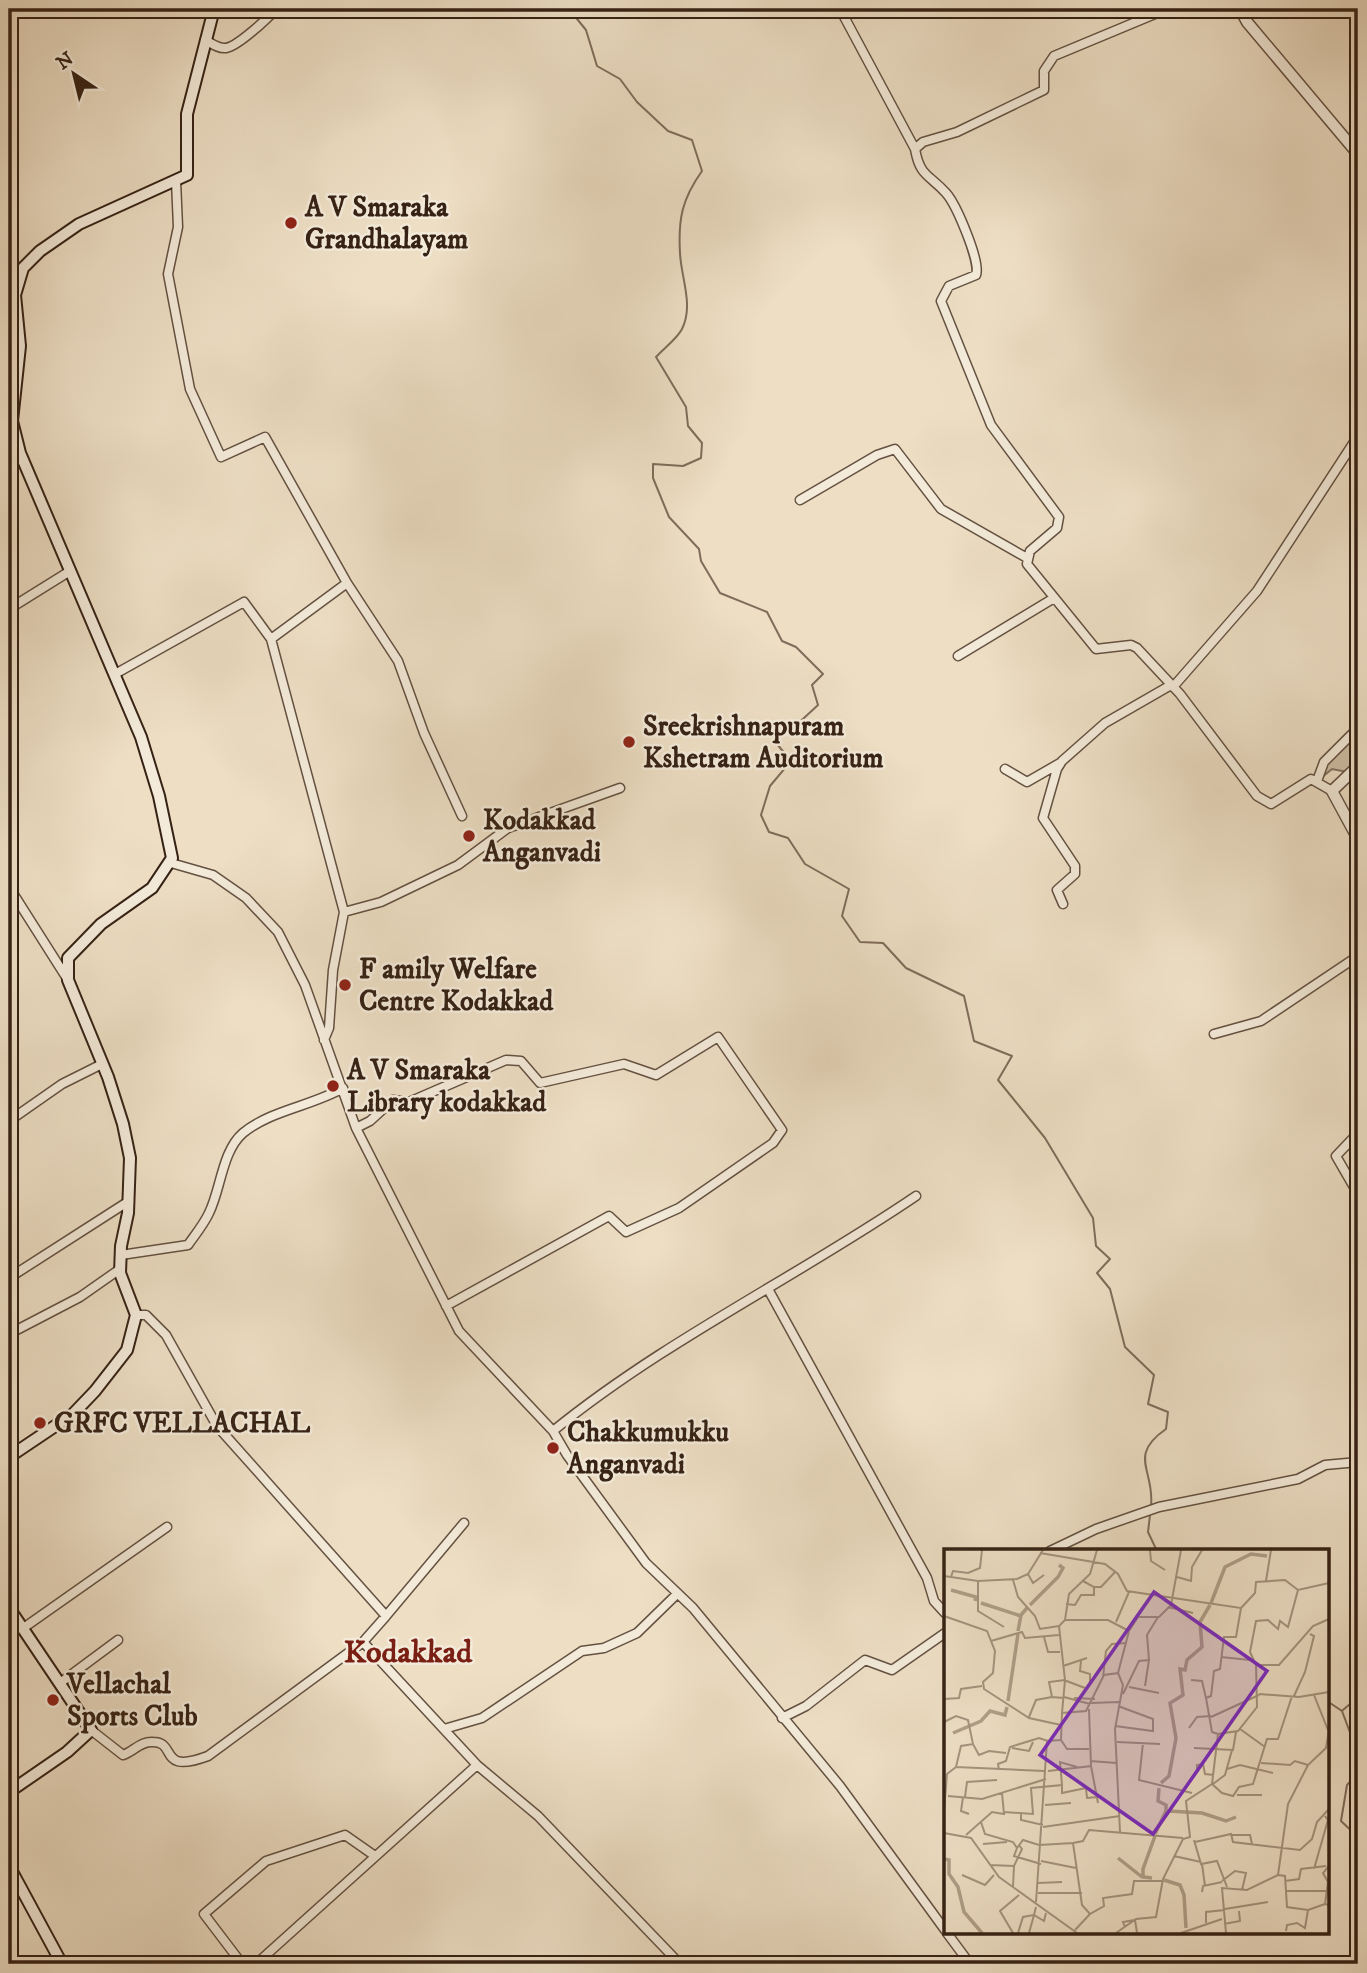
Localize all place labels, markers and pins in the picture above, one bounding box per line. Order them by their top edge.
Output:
place label: A V Smaraka Grandhalayam [304,190,468,257]
marker: A V Smaraka Grandhalayam [283,215,299,231]
place label: Sreekrishnapuram Kshetram Auditorium [643,709,884,776]
marker: Sreekrishnapuram Kshetram Auditorium [621,734,637,750]
place label: Kodakkad Anganvadi [482,803,601,870]
marker: Kodakkad Anganvadi [461,828,477,844]
place label: F amily Welfare Centre Kodakkad [359,952,554,1019]
marker: F amily Welfare Centre Kodakkad [337,977,353,993]
place label: A V Smaraka Library kodakkad [346,1053,547,1120]
marker: A V Smaraka Library kodakkad [325,1078,341,1094]
place label: GRFC VELLACHAL [54,1406,311,1441]
marker: GRFC VELLACHAL [32,1415,48,1431]
place label: Chakkumukku Anganvadi [566,1415,729,1482]
marker: Chakkumukku Anganvadi [545,1440,561,1456]
place label: Vellachal Sports Club [66,1667,198,1734]
marker: Vellachal Sports Club [45,1692,61,1708]

